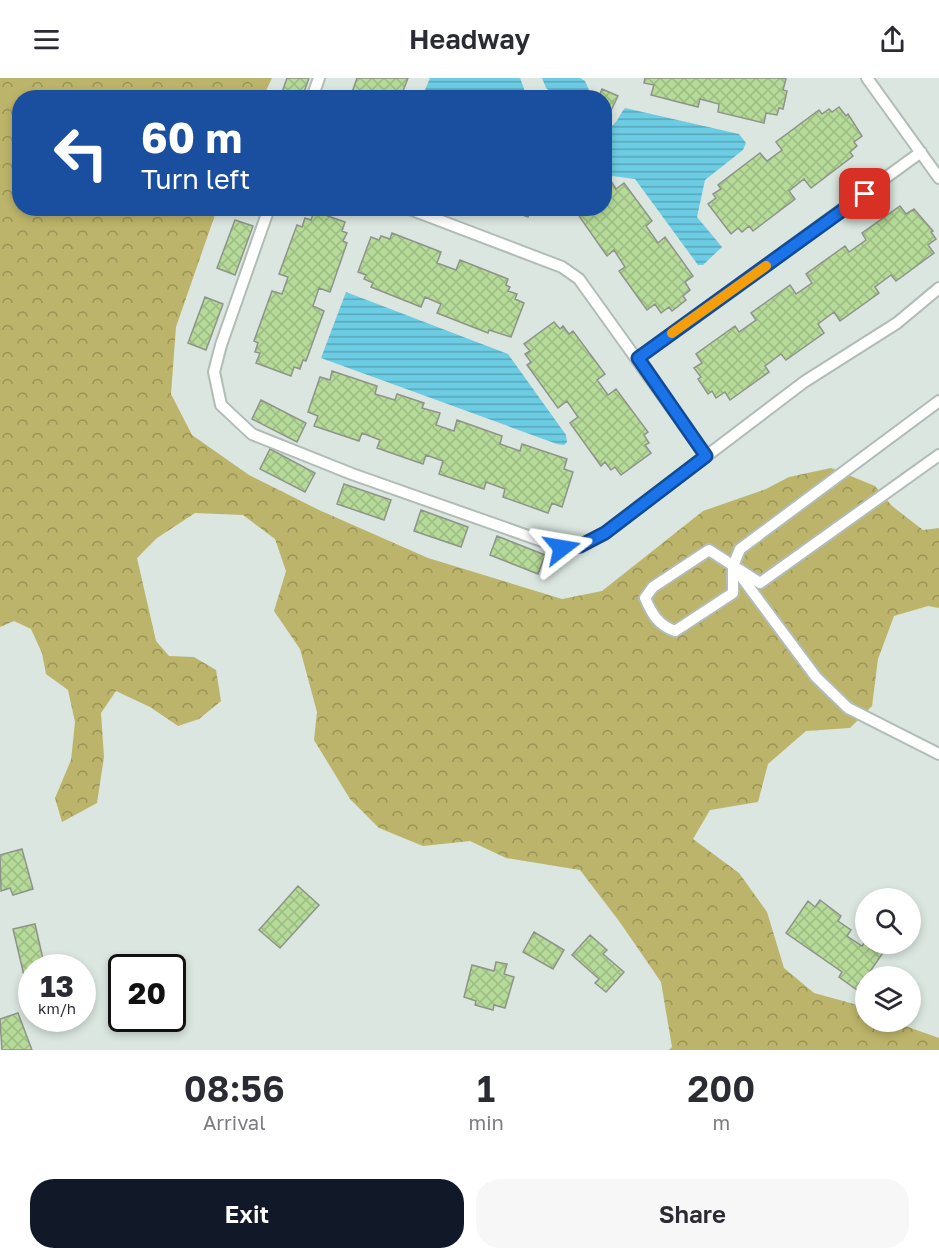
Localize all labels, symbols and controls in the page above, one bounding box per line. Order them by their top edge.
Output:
icon: menu [30,23,63,56]
text: Headway [409,23,530,55]
icon: share [876,23,909,56]
text: 60 m [141,112,242,162]
icon: left [42,114,120,192]
text: Turn left [141,163,250,195]
pin [839,168,890,219]
icon: arrive [848,177,881,210]
position arrow [530,516,594,580]
map controls [855,888,921,1032]
button: search [855,888,921,954]
speed limit sign: 20 [108,954,186,1032]
button: layers [855,966,921,1032]
text: 13 [40,968,74,1004]
text: km/h [38,999,76,1017]
text: 08:56 [184,1067,285,1110]
text: 1 [477,1067,495,1110]
text: 200 [688,1067,755,1110]
text: Arrival [203,1110,266,1134]
text: min [468,1110,504,1134]
text: m [713,1110,730,1134]
button: Exit [30,1179,464,1248]
button: Share [476,1179,909,1248]

